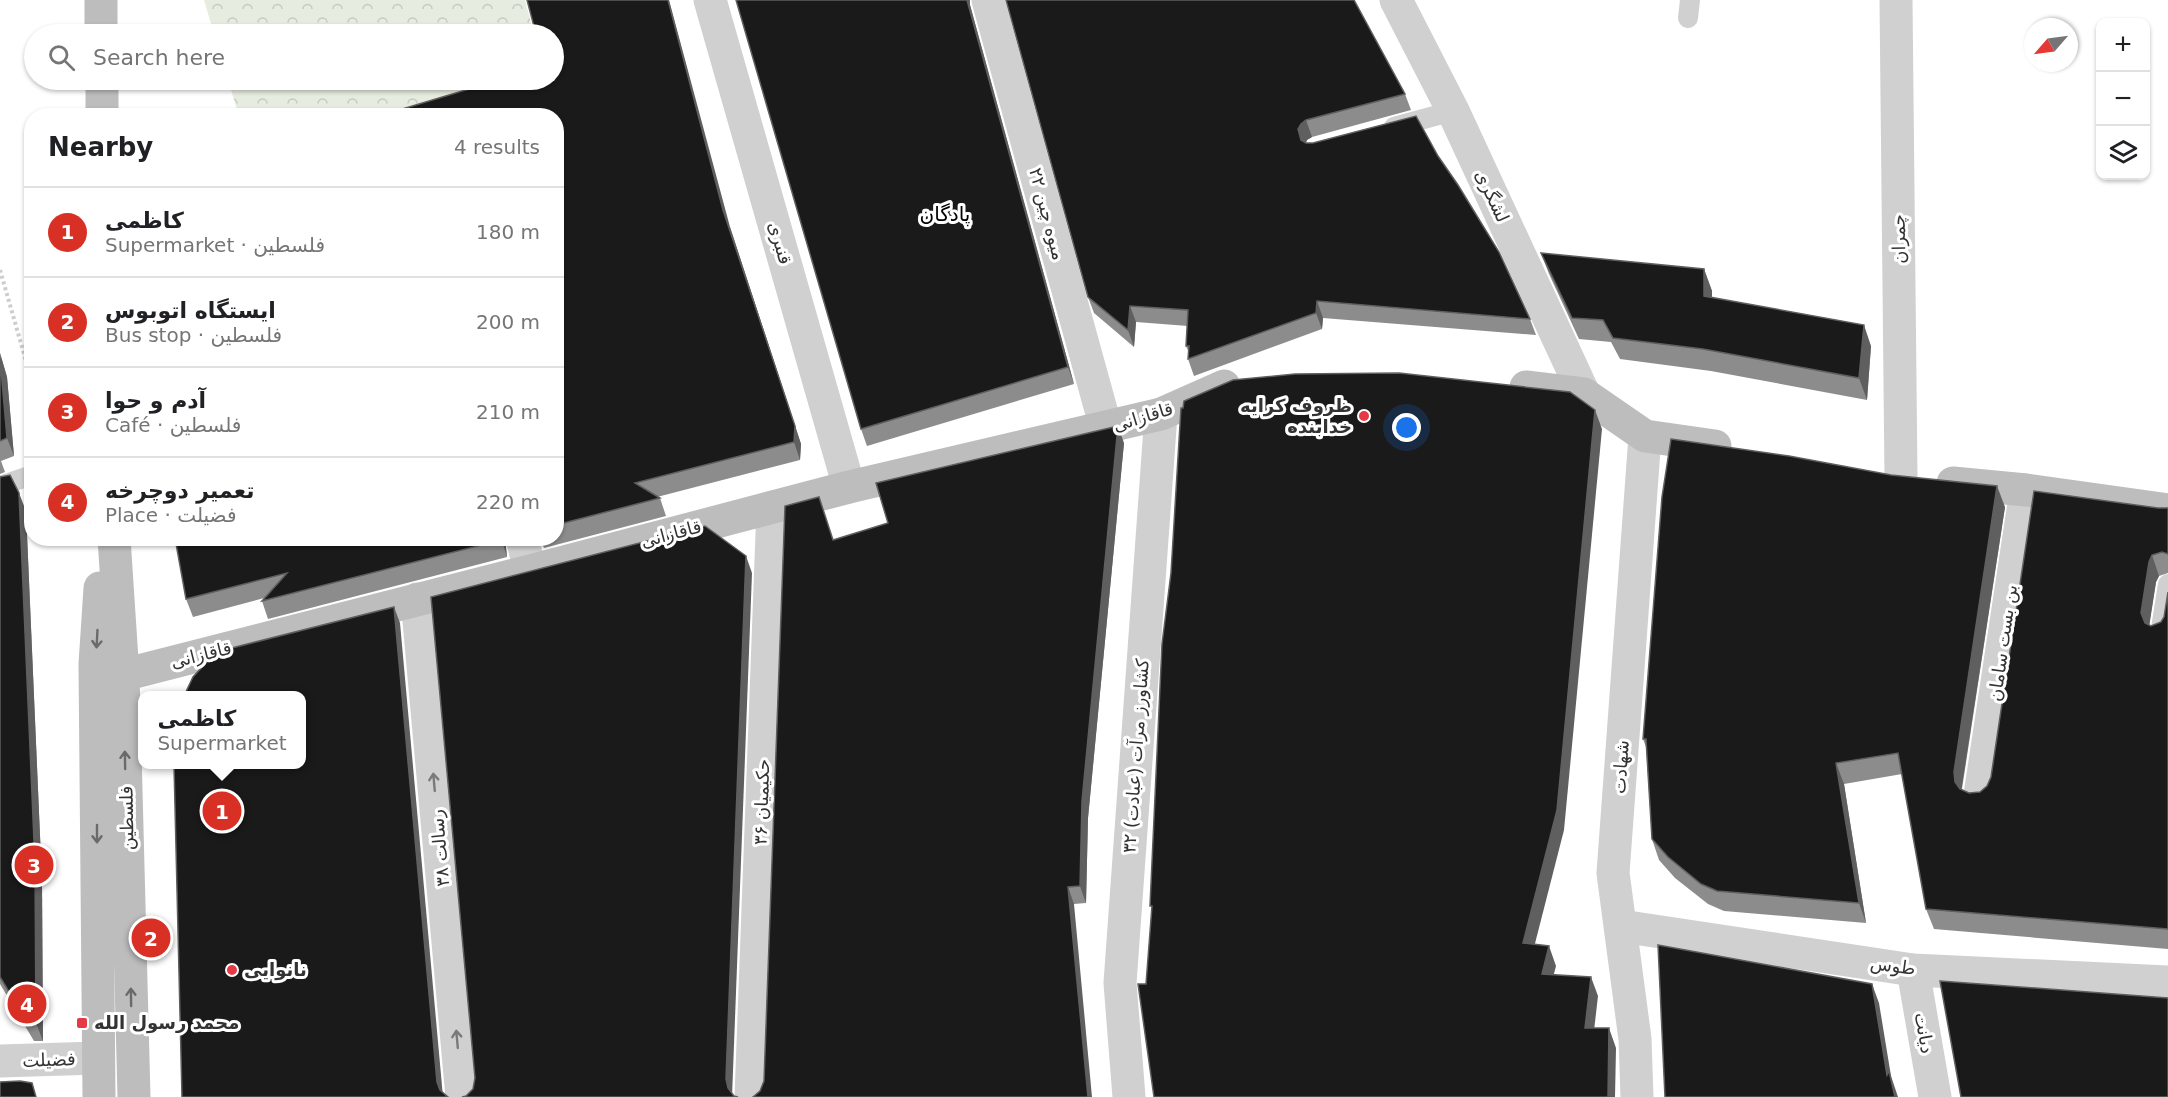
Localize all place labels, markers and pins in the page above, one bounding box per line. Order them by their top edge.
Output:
place label: ظروف کرایه خدابنده [1240,395,1352,437]
marker: ظروف کرایه خدابنده [1357,409,1371,423]
pin: 1 [202,788,242,834]
pin: 3 [15,842,54,888]
pin: 2 [132,916,170,960]
place label: نانوایی [244,959,307,981]
marker: نانوایی [225,963,239,977]
pin: 4 [8,982,46,1026]
place label: محمد رسول الله [94,1012,239,1034]
marker: محمد رسول الله [75,1016,89,1030]

